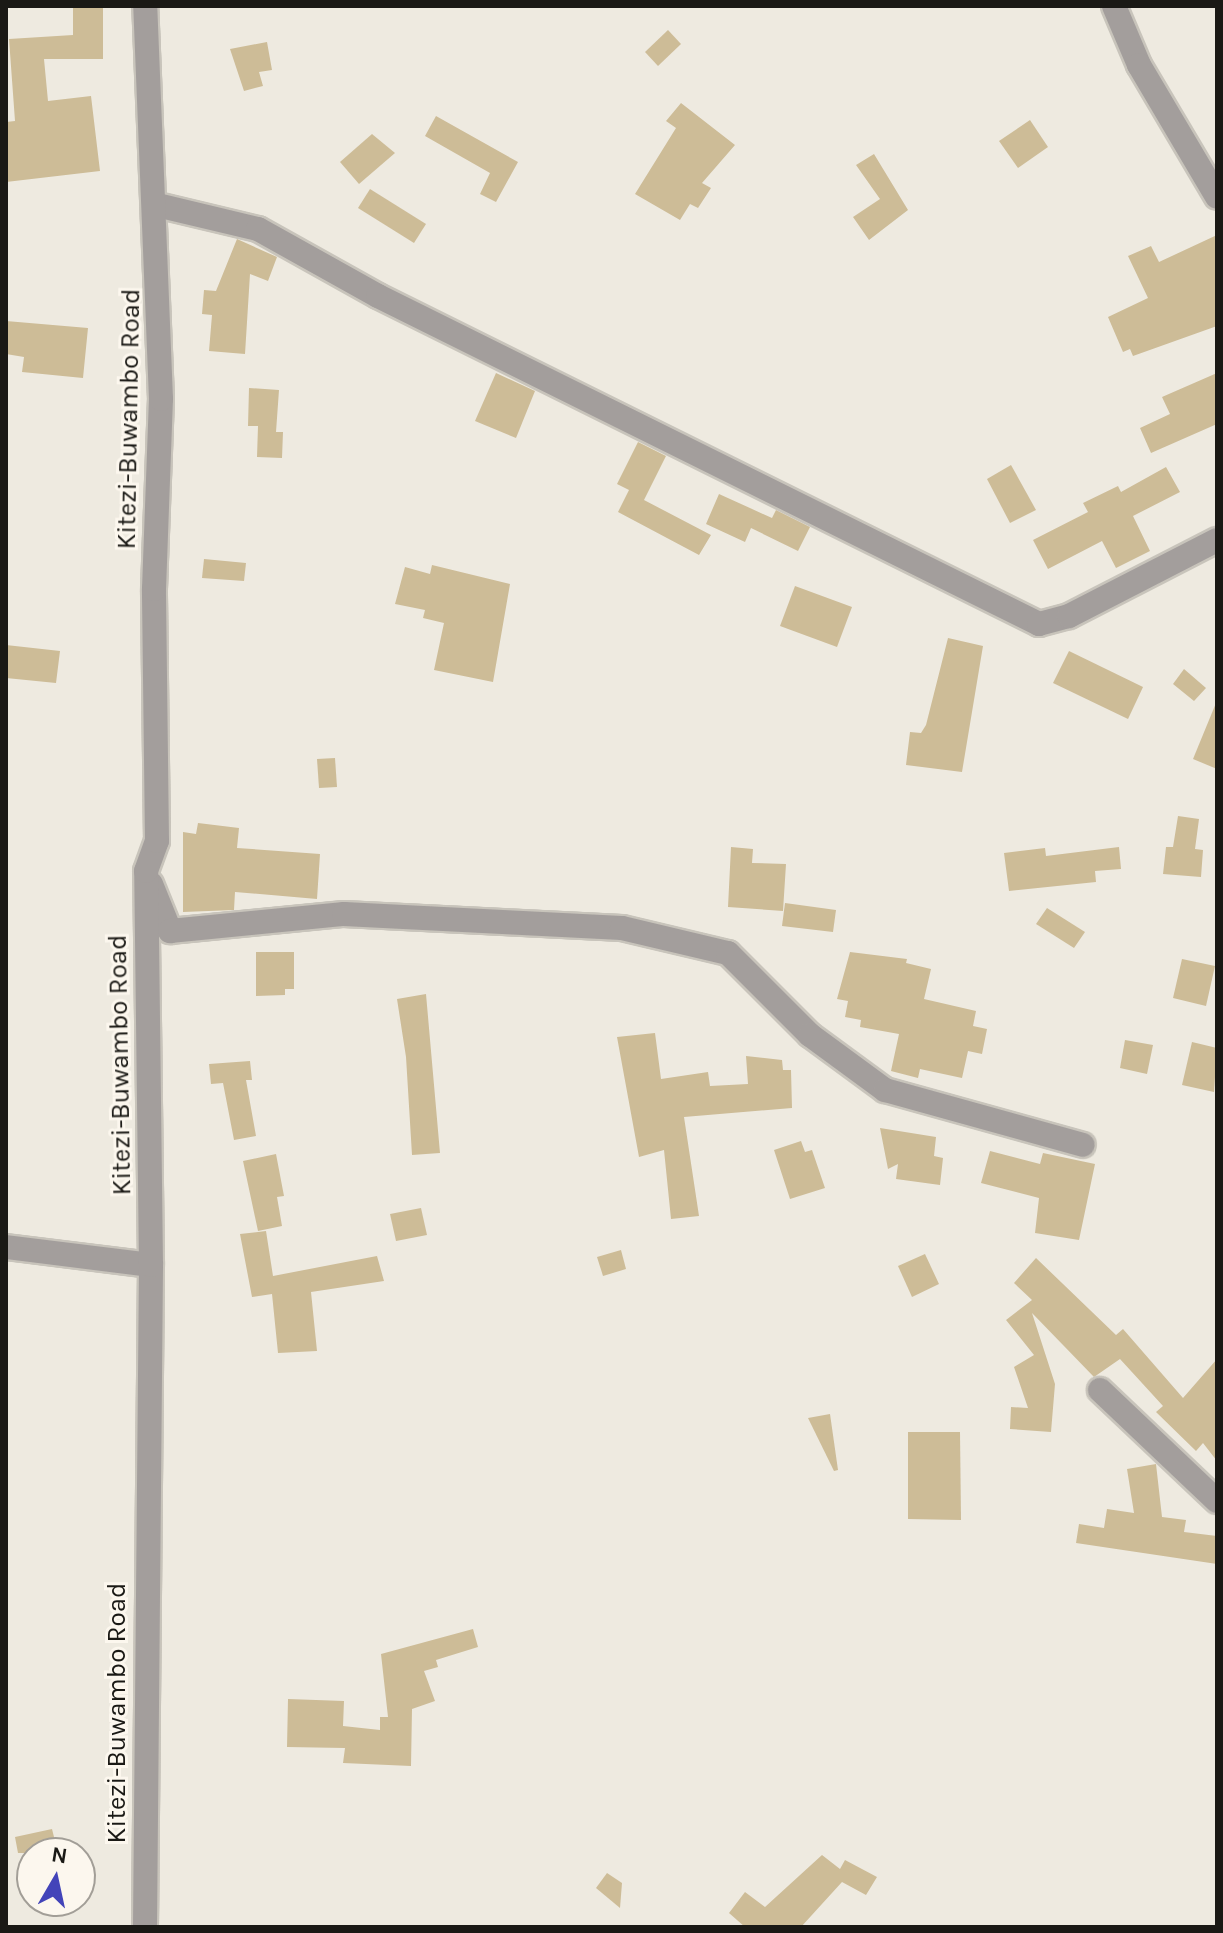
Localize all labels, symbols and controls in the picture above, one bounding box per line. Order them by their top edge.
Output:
street label: Kitezi-Buwambo Road [111,288,147,550]
street label: Kitezi-Buwambo Road [102,934,138,1196]
street label: Kitezi-Buwambo Road [101,1583,133,1843]
north arrow [16,1837,96,1917]
text: N [50,1841,69,1869]

